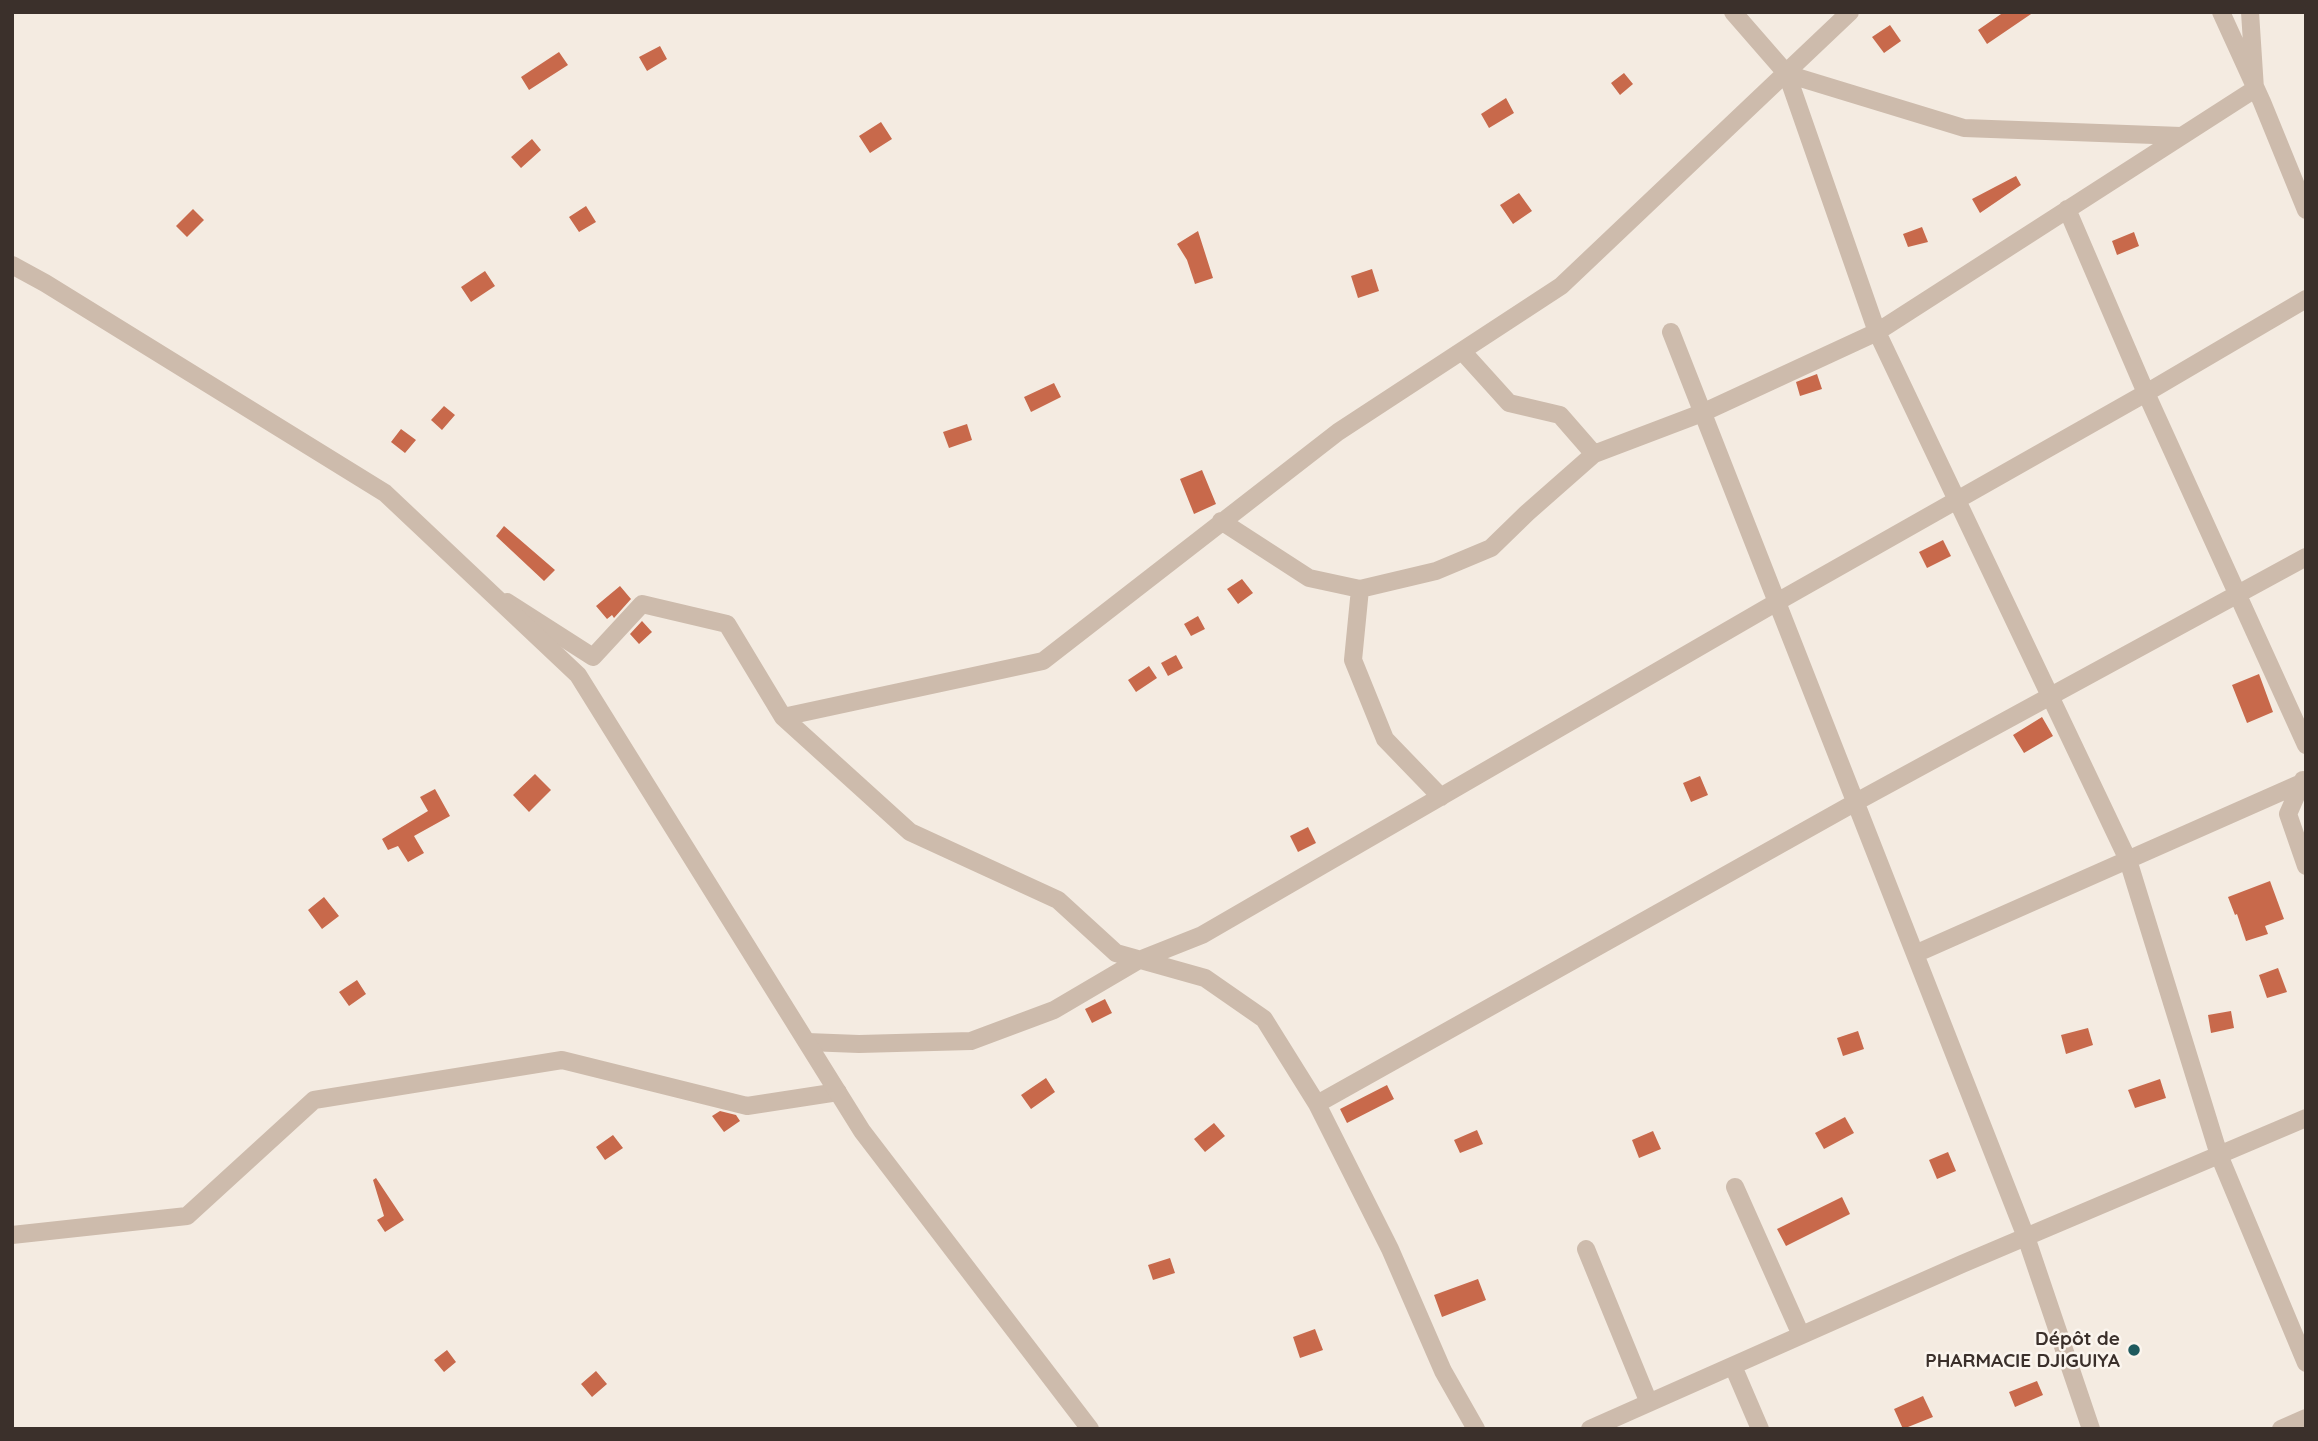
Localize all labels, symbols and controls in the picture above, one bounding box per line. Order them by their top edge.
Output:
place label: Dépôt de PHARMACIE DJIGUIYA [1925,1328,2120,1372]
marker: Dépôt de PHARMACIE DJIGUIYA [2126,1342,2142,1358]

